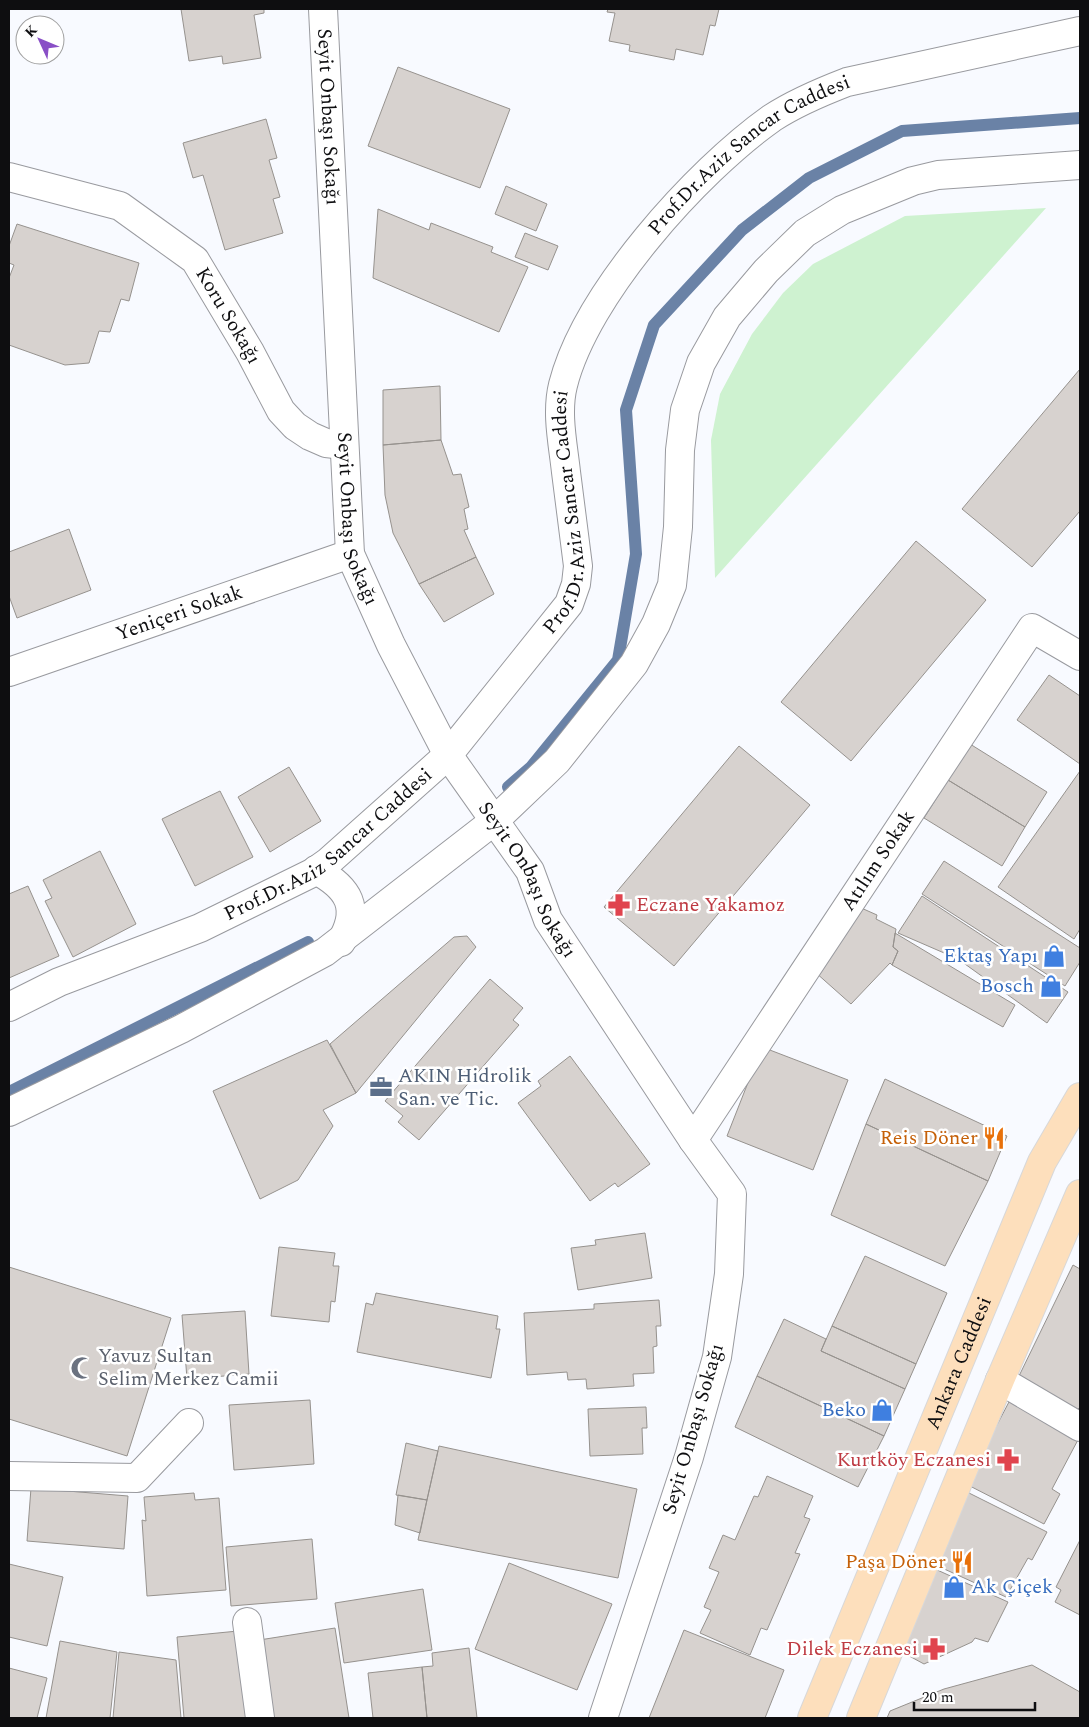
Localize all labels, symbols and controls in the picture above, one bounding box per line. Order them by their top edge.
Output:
north arrow [15,15,65,65]
text: K [20,20,42,43]
street label: Seyit Onbaşı Sokağı [309,28,348,206]
street label: Prof.Dr.Aziz Sancar Caddesi [641,67,854,242]
street label: Koru Sokağı [188,261,269,370]
street label: Prof.Dr.Aziz Sancar Caddesi [535,388,593,641]
street label: Seyit Onbaşı Sokağı [329,431,386,610]
street label: Yeniçeri Sokak [112,577,247,649]
street label: Prof.Dr.Aziz Sancar Caddesi [219,761,439,929]
street label: Seyit Onbaşı Sokağı [470,795,584,964]
street label: Atılım Sokak [833,804,922,917]
place label: Eczane Yakamoz [636,890,785,920]
pharmacy icon: Eczane Yakamoz [606,892,632,918]
place label: Ektaş Yapı [943,941,1038,971]
shop icon: Ektaş Yapı [1041,943,1067,969]
place label: Bosch [980,971,1034,1001]
shop icon: Bosch [1038,973,1064,999]
place label: AKIN Hidrolik San. ve Tic. [398,1061,532,1114]
office icon: AKIN Hidrolik San. ve Tic. [368,1074,394,1100]
place label: Reis Döner [880,1123,978,1153]
restaurant icon: Reis Döner [981,1125,1007,1151]
street label: Ankara Caddesi [918,1292,1000,1434]
street label: Seyit Onbaşı Sokağı [654,1340,732,1518]
place label: Yavuz Sultan Selim Merkez Camii [98,1341,279,1394]
mosque icon: Yavuz Sultan Selim Merkez Camii [69,1355,95,1381]
place label: Beko [821,1395,866,1425]
shop icon: Beko [869,1397,895,1423]
place label: Kurtköy Eczanesi [837,1445,991,1475]
pharmacy icon: Kurtköy Eczanesi [995,1447,1021,1473]
place label: Paşa Döner [845,1547,946,1577]
restaurant icon: Paşa Döner [949,1549,975,1575]
place label: Ak Çiçek [971,1572,1053,1602]
shop icon: Ak Çiçek [941,1574,967,1600]
place label: Dilek Eczanesi [786,1634,918,1664]
pharmacy icon: Dilek Eczanesi [921,1636,947,1662]
scale bar [914,1680,1035,1712]
text: 20 m [922,1686,954,1709]

